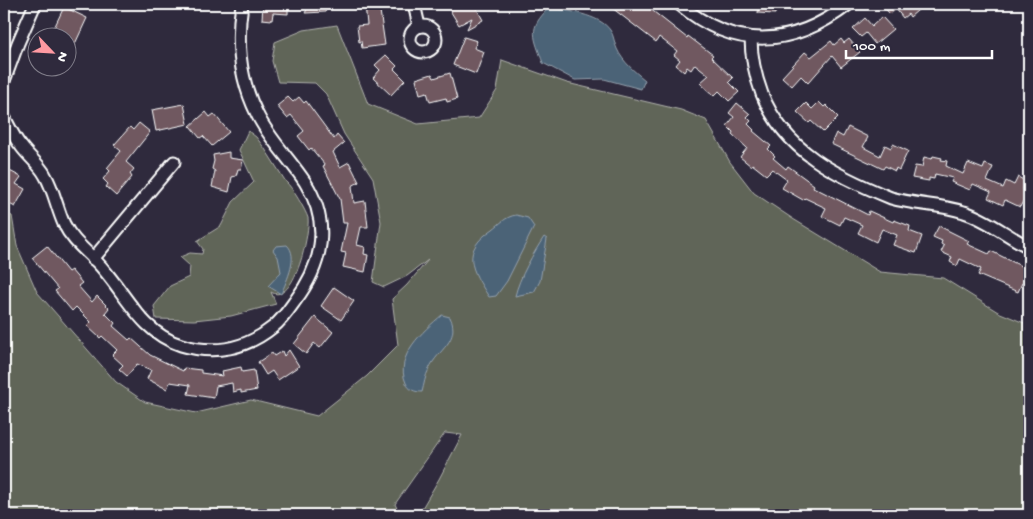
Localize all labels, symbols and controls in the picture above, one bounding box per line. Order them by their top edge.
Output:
north arrow [28,28,78,78]
scale bar [846,28,992,60]
text: 100 m [852,38,891,56]
text: N [52,49,71,64]

